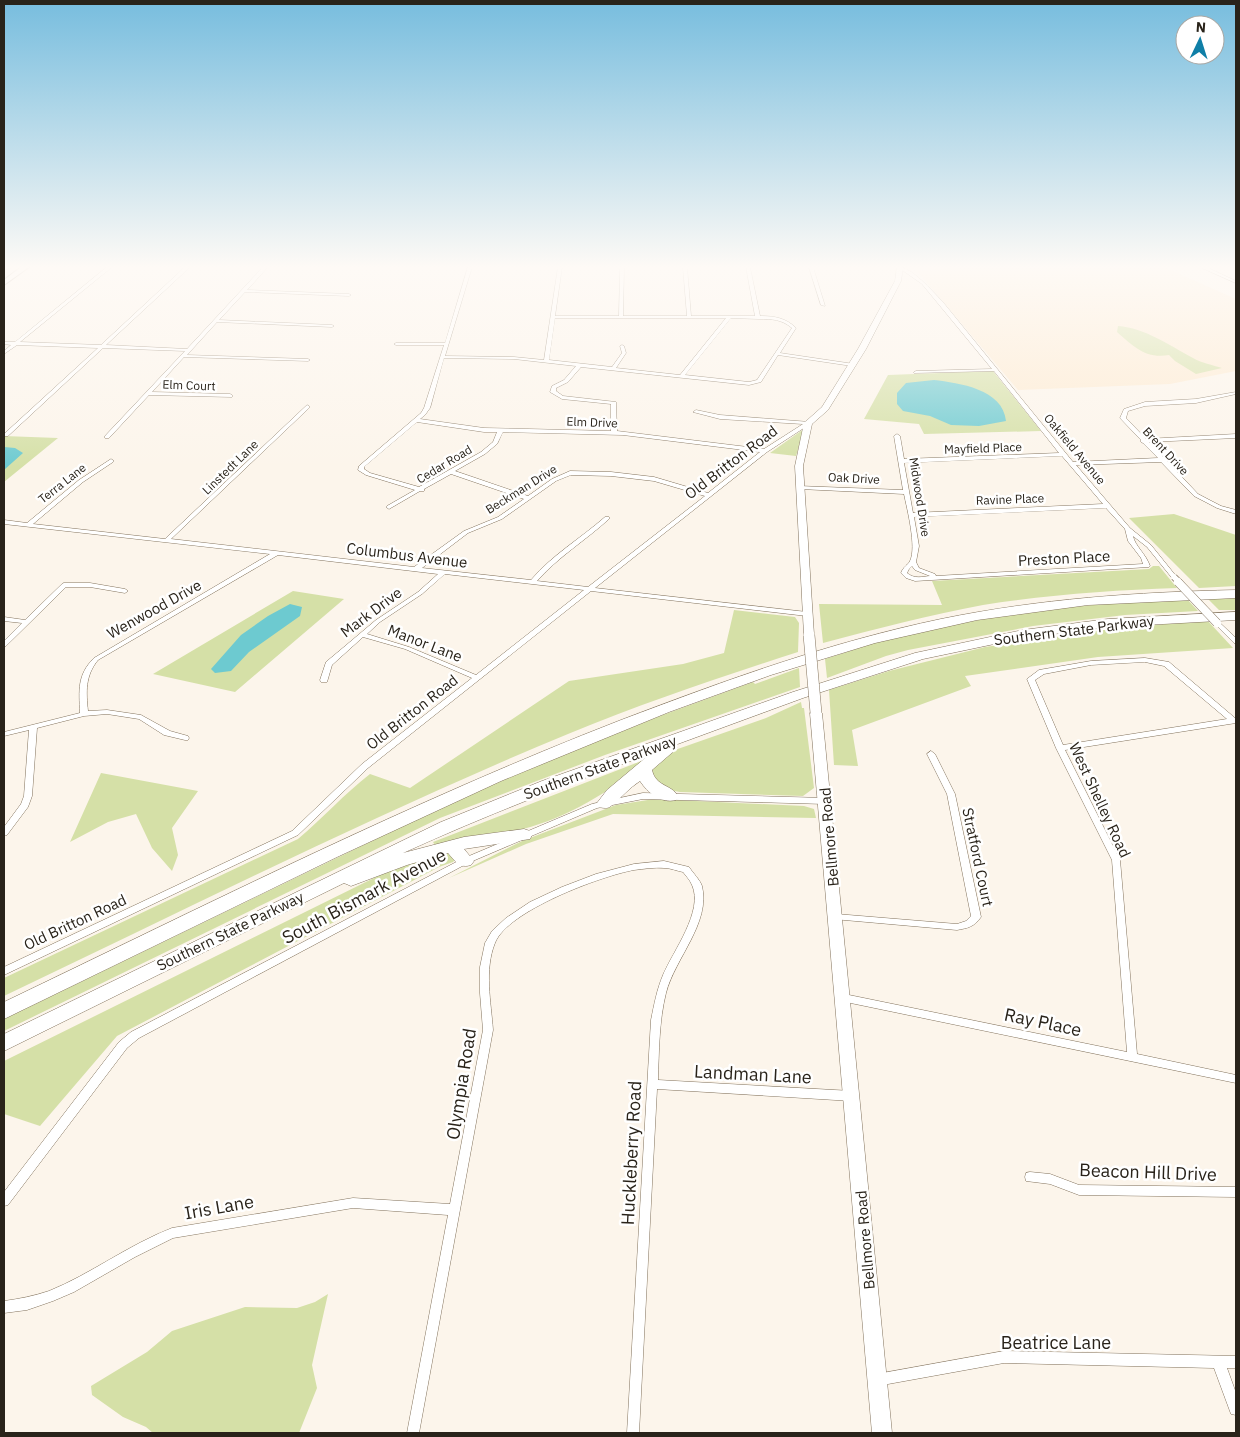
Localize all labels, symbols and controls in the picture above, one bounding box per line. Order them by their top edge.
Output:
north arrow [1175,15,1225,65]
text: N [1195,18,1207,36]
street label: Elm Court [162,377,216,393]
street label: Oakfield Avenue [1041,411,1109,488]
street label: Elm Drive [566,414,618,430]
street label: Old Britton Road [681,421,781,503]
street label: Brent Drive [1140,424,1192,479]
street label: Linstedt Lane [199,436,261,497]
street label: Mayfield Place [944,439,1023,457]
street label: Cedar Road [413,442,475,486]
street label: Midwood Drive [906,456,934,538]
street label: Terra Lane [35,459,89,506]
street label: Beckman Drive [483,461,560,517]
street label: Oak Drive [828,469,881,487]
street label: Ravine Place [976,490,1045,508]
street label: Columbus Avenue [346,538,468,572]
street label: Preston Place [1017,546,1111,570]
street label: Wenwood Drive [103,575,205,643]
street label: Mark Drive [337,583,405,641]
street label: Southern State Parkway [993,611,1156,649]
street label: Manor Lane [385,620,465,666]
street label: Old Britton Road [362,670,462,754]
street label: Southern State Parkway [521,730,680,804]
street label: West Shelley Road [1065,740,1135,860]
street label: Bellmore Road [815,787,843,887]
street label: Stratford Court [958,806,998,908]
street label: South Bismark Avenue [278,843,450,949]
street label: Southern State Parkway [153,887,307,975]
street label: Old Britton Road [21,890,129,954]
street label: Ray Place [1002,1003,1084,1041]
street label: Olympia Road [441,1027,481,1141]
street label: Landman Lane [694,1059,813,1089]
street label: Huckleberry Road [616,1080,646,1226]
street label: Beacon Hill Drive [1079,1158,1217,1186]
street label: Iris Lane [183,1190,256,1224]
street label: Bellmore Road [851,1190,879,1290]
street label: Beatrice Lane [1001,1331,1111,1354]

